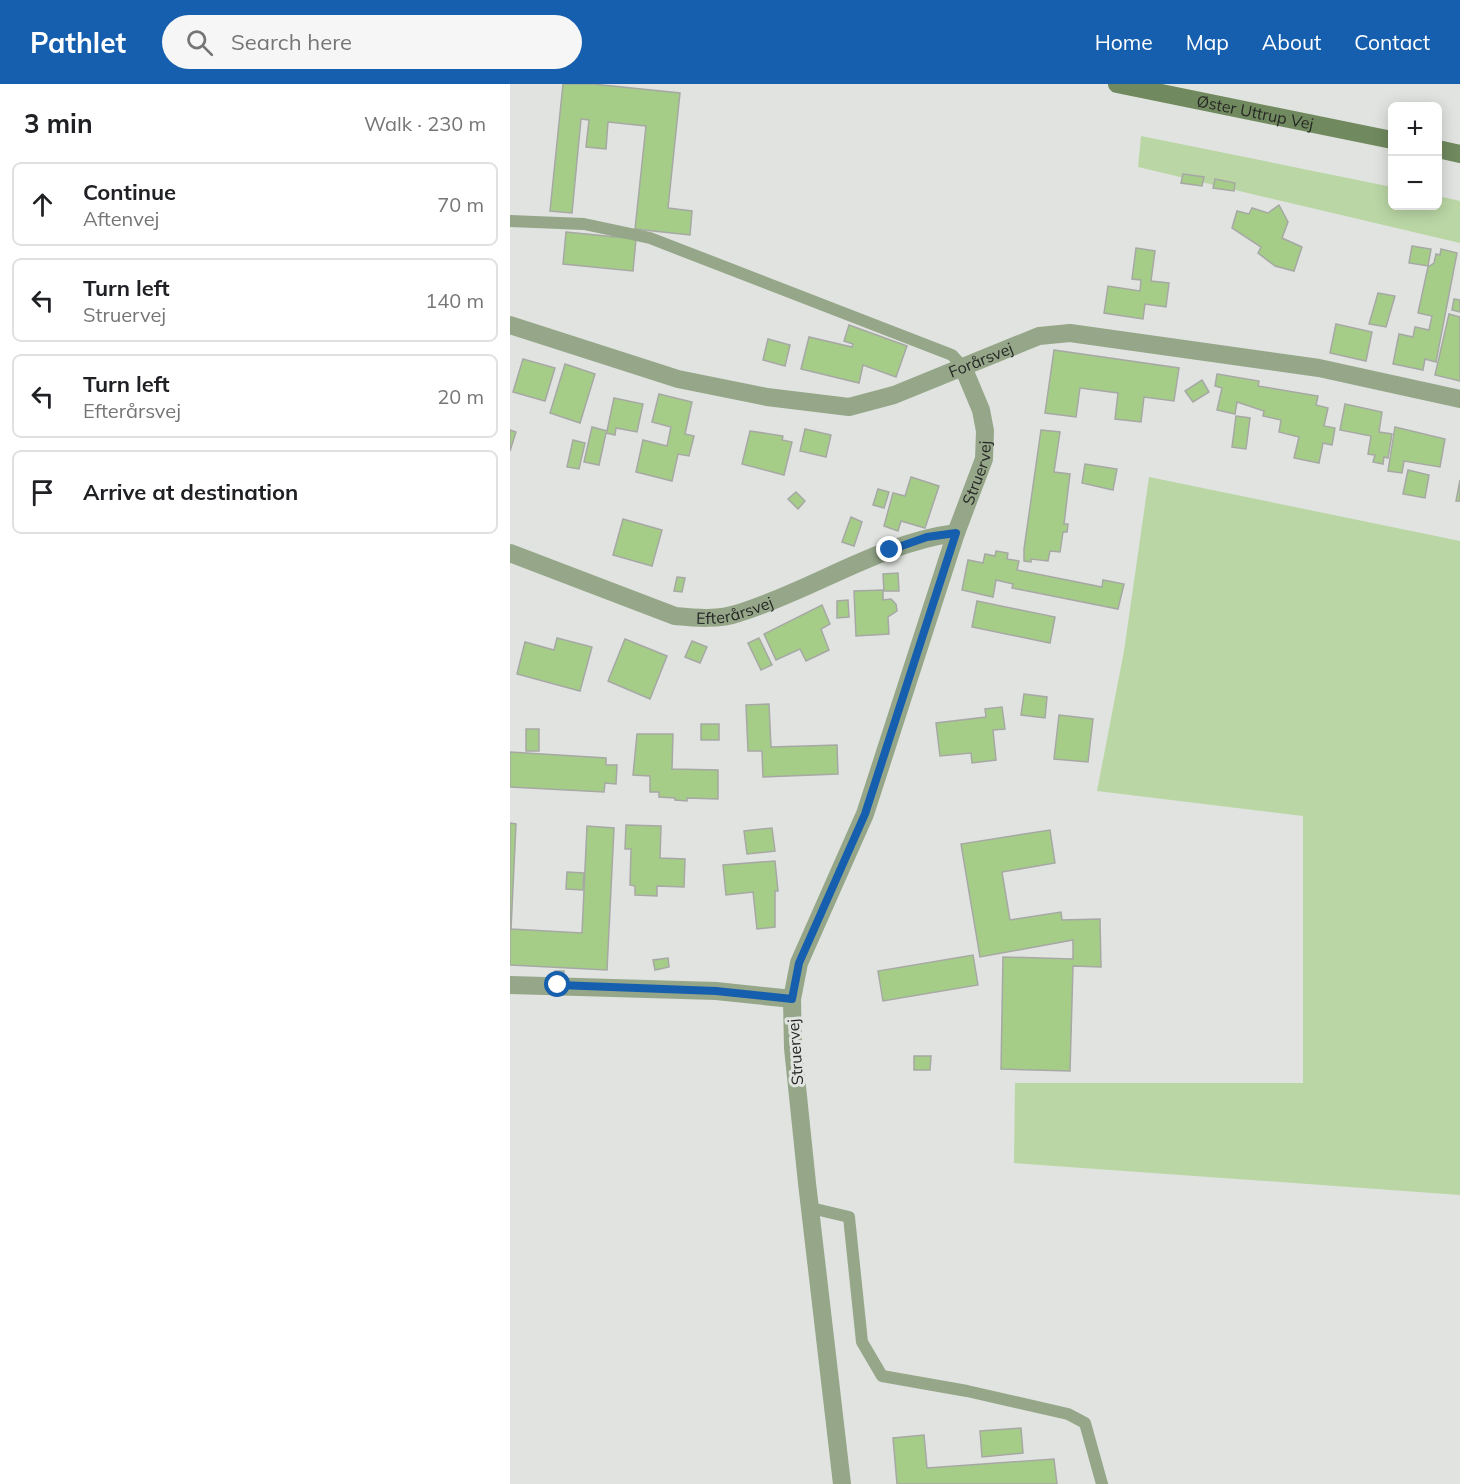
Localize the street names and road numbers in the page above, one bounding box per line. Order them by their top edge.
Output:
street label: Øster Uttrup Vej [1195,90,1315,134]
street label: Forårsvej [946,338,1016,382]
street label: Struervej [958,440,995,508]
street label: Efterårsvej [696,592,776,628]
street label: Struervej [783,1018,807,1086]

